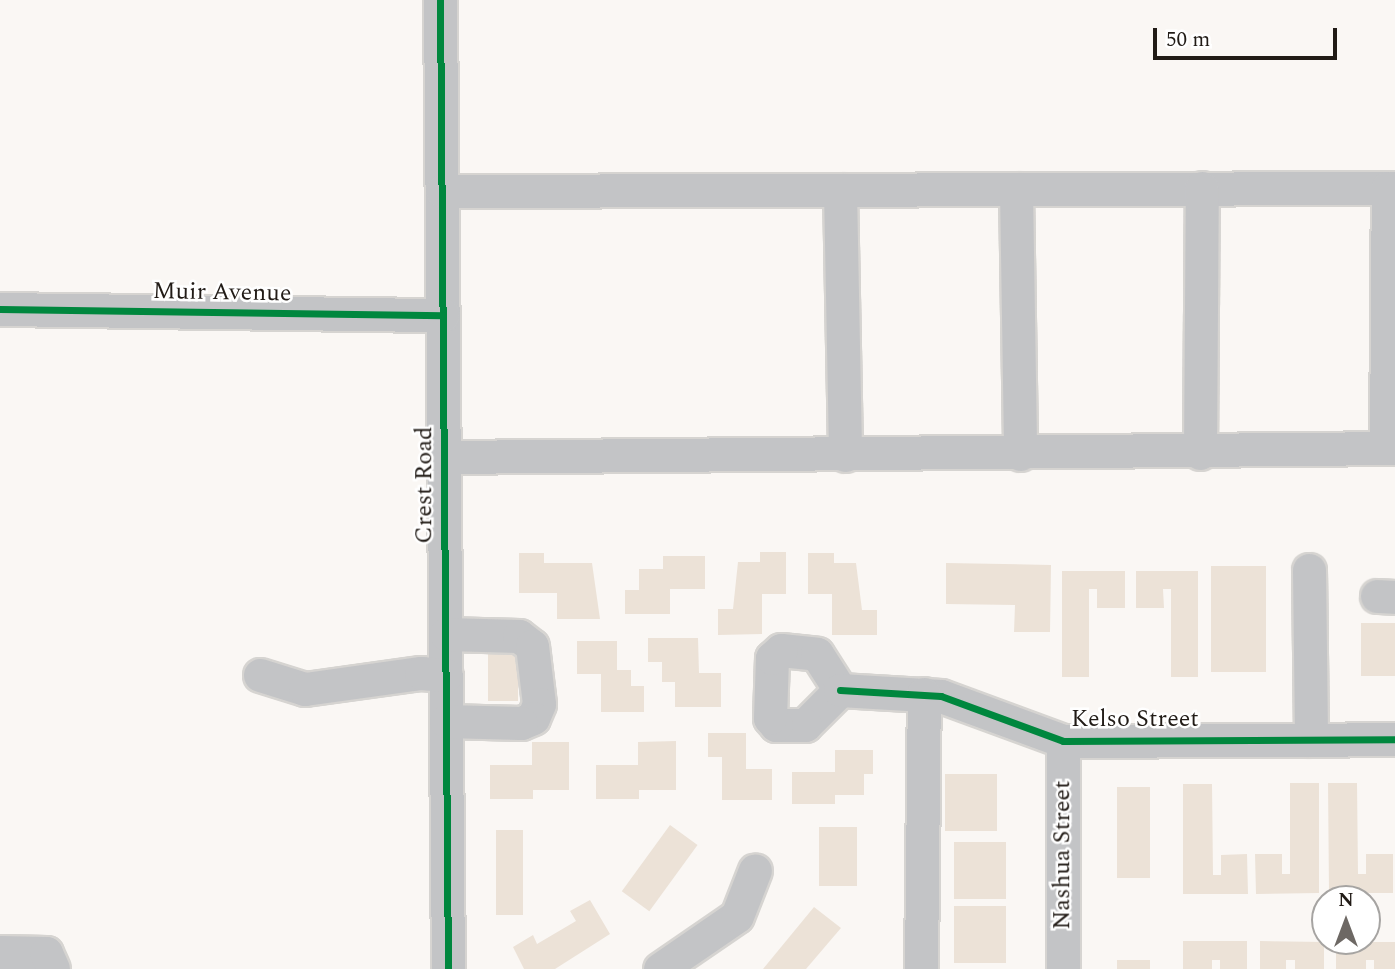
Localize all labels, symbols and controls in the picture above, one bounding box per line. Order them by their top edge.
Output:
scale bar [1157,14,1341,58]
text: 50 m [1166,24,1210,56]
street label: Muir Avenue [152,277,292,309]
street label: Crest Road [411,426,439,544]
street label: Kelso Street [1071,706,1199,734]
street label: Nashua Street [1049,780,1077,930]
north arrow [1311,885,1381,955]
text: N [1338,886,1354,915]

